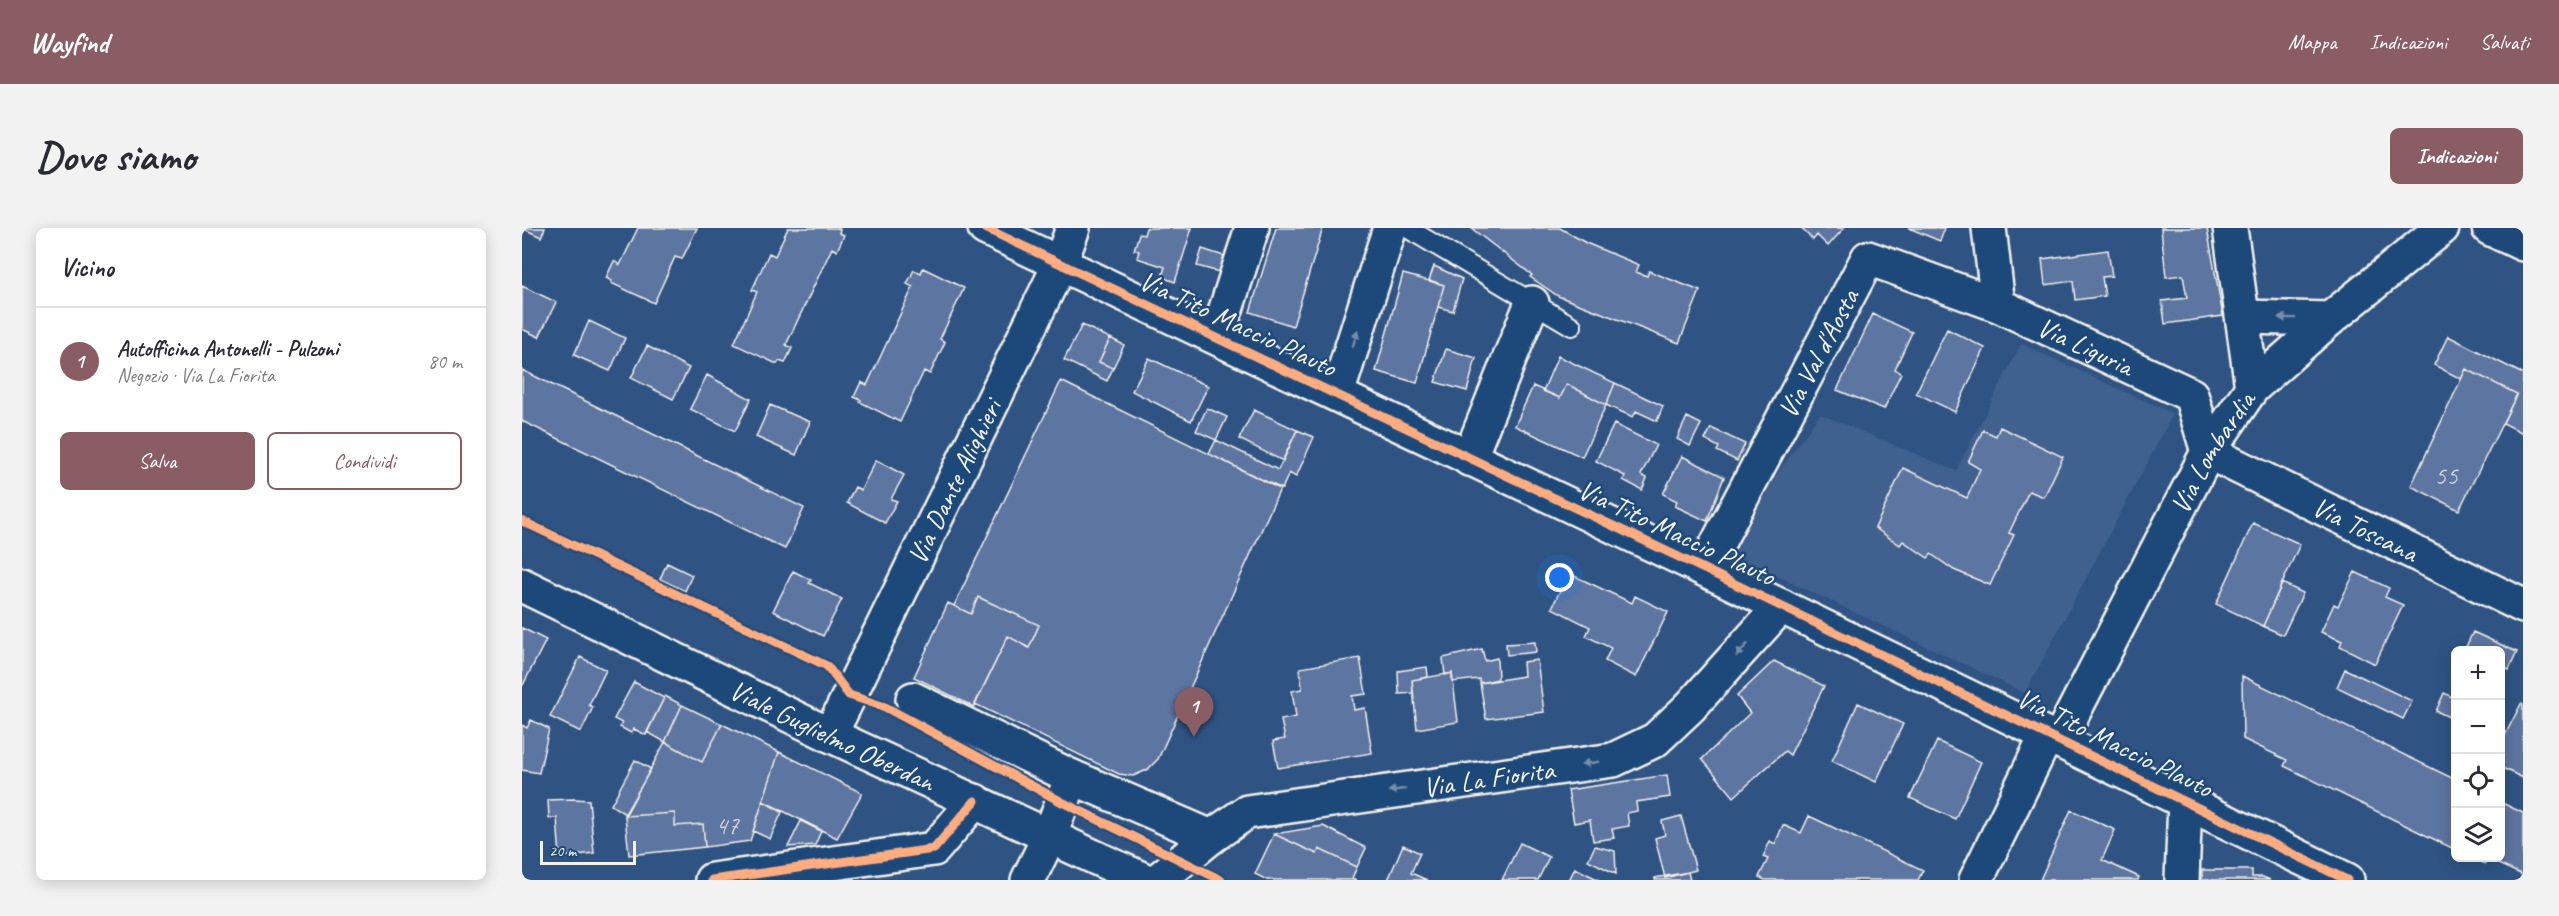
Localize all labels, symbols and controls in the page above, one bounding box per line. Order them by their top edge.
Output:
text: Wayfind [30,25,109,60]
text: Mappa [2288,29,2337,55]
text: Indicazioni [2370,29,2447,55]
text: Salvati [2480,29,2529,55]
button: Indicazioni [2390,128,2523,184]
text: Dove siamo [36,130,195,183]
text: Vicino [60,251,114,284]
street label: Via Tito Maccio Plauto [1134,263,1344,385]
street label: Via Val d'Aosta [1770,281,1867,424]
street label: Via Liguria [2032,309,2141,385]
one-way arrow [2278,313,2297,323]
one-way arrow [1351,330,1360,348]
text: Autofficina Antonelli - Pulzoni [117,335,338,363]
text: 1 [75,349,84,374]
text: 80 m [428,349,462,374]
text: Negozio · Via La Fiorita [117,363,275,388]
street label: Via Lombardia [2162,382,2264,519]
street label: Via Dante Alighieri [899,390,1011,570]
button: Salva [60,432,255,490]
button: Condividi [267,432,462,490]
house number: 55 [2434,459,2459,492]
street label: Via Tito Maccio Plauto [1573,472,1783,594]
street label: Via Toscana [2307,489,2425,571]
your location [1545,563,1574,592]
one-way arrow [1736,642,1749,657]
map controls [2451,646,2505,862]
button: + [2451,646,2505,700]
street label: Viale Guglielmo Oberdan [724,672,942,800]
street label: Via Tito Maccio Plauto [2011,680,2220,806]
pin: 1 [1174,688,1214,737]
button: − [2451,700,2505,754]
street label: Via La Fiorita [1421,751,1558,805]
button: locate [2451,754,2505,808]
one-way arrow [1580,758,1599,767]
one-way arrow [1387,786,1406,795]
button: layers [2451,808,2505,862]
house number: 47 [715,809,740,842]
scale bar [540,838,636,866]
text: 20 m [549,841,576,861]

